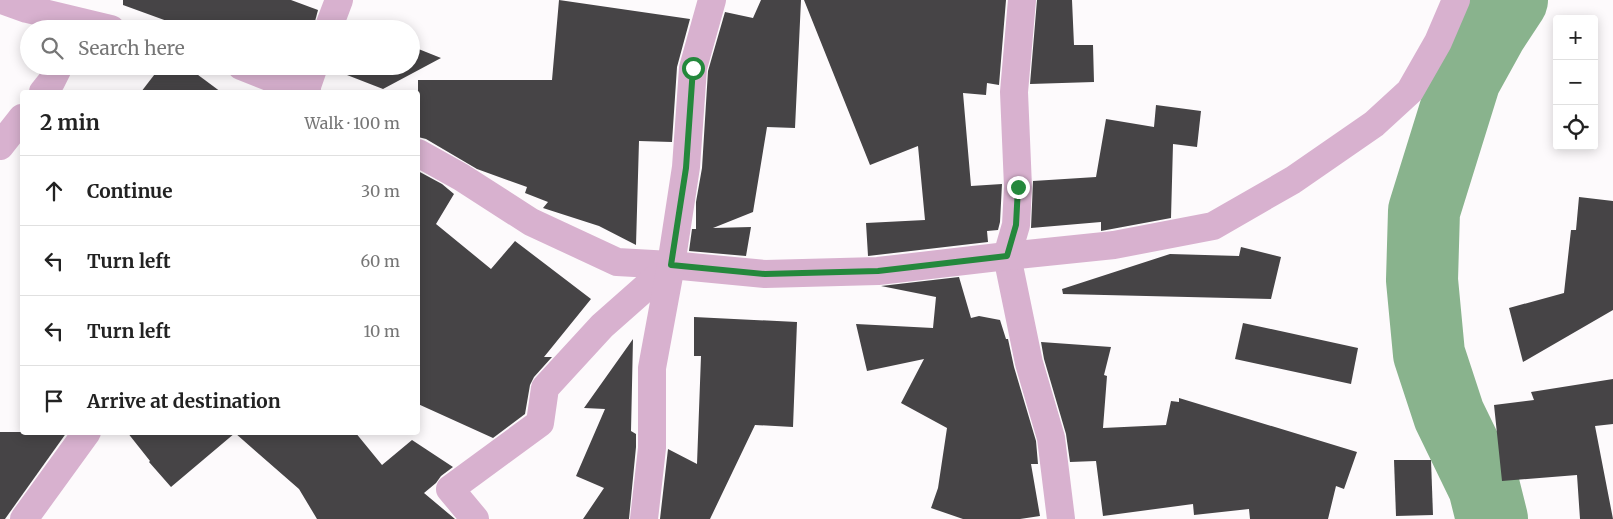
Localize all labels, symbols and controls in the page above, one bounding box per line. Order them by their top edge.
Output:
map controls [1553,15,1598,150]
button: + [1553,15,1598,60]
search box [20,20,420,75]
icon: search [38,34,66,62]
text: Search here [78,36,185,60]
route start [682,57,705,80]
button: − [1553,60,1598,105]
button: locate [1553,105,1598,150]
text: 2 min [40,109,100,136]
text: Walk · 100 m [305,113,400,133]
route end [1007,176,1030,199]
icon: ahead [40,177,68,205]
text: Continue [87,179,173,203]
text: 30 m [361,181,400,201]
icon: left [40,247,68,275]
text: Turn left [87,249,171,273]
text: 60 m [360,251,400,271]
icon: left [40,317,68,345]
text: Turn left [87,319,171,343]
text: 10 m [363,321,400,341]
icon: arrive [40,387,68,415]
text: Arrive at destination [87,389,281,413]

